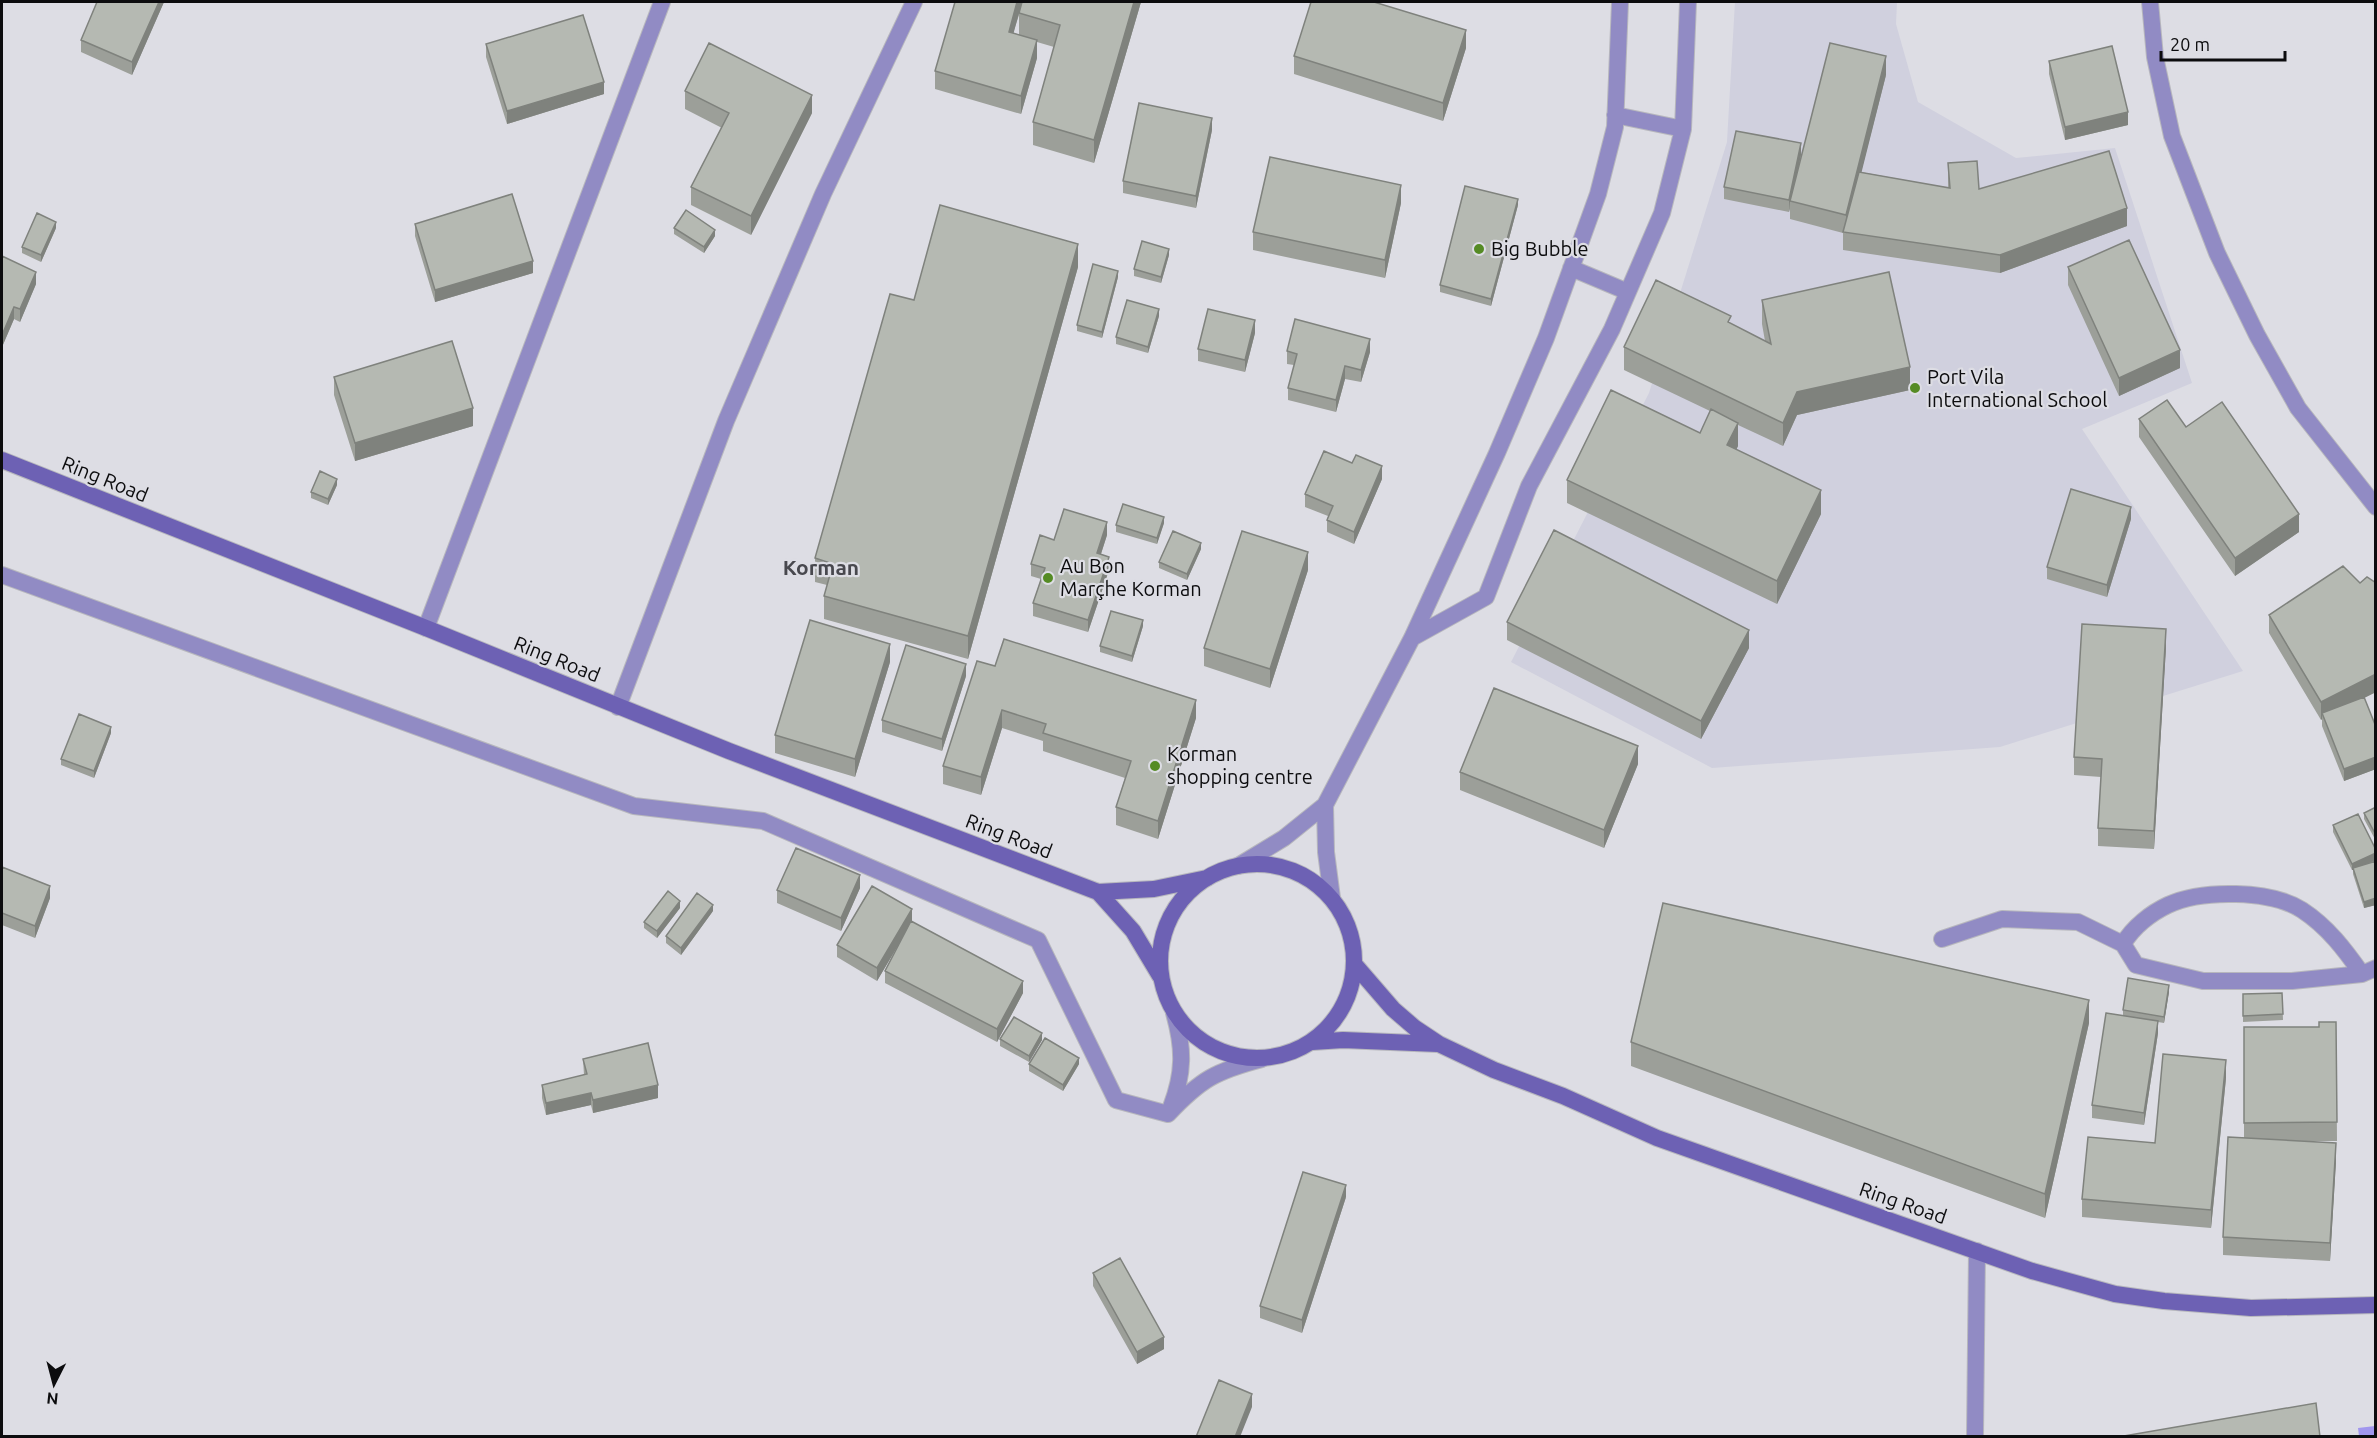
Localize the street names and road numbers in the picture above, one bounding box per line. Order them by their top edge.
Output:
street label: Ring Road [59,451,152,506]
street label: Ring Road [511,631,604,686]
street label: Ring Road [963,808,1056,863]
street label: Ring Road [1856,1177,1950,1228]

